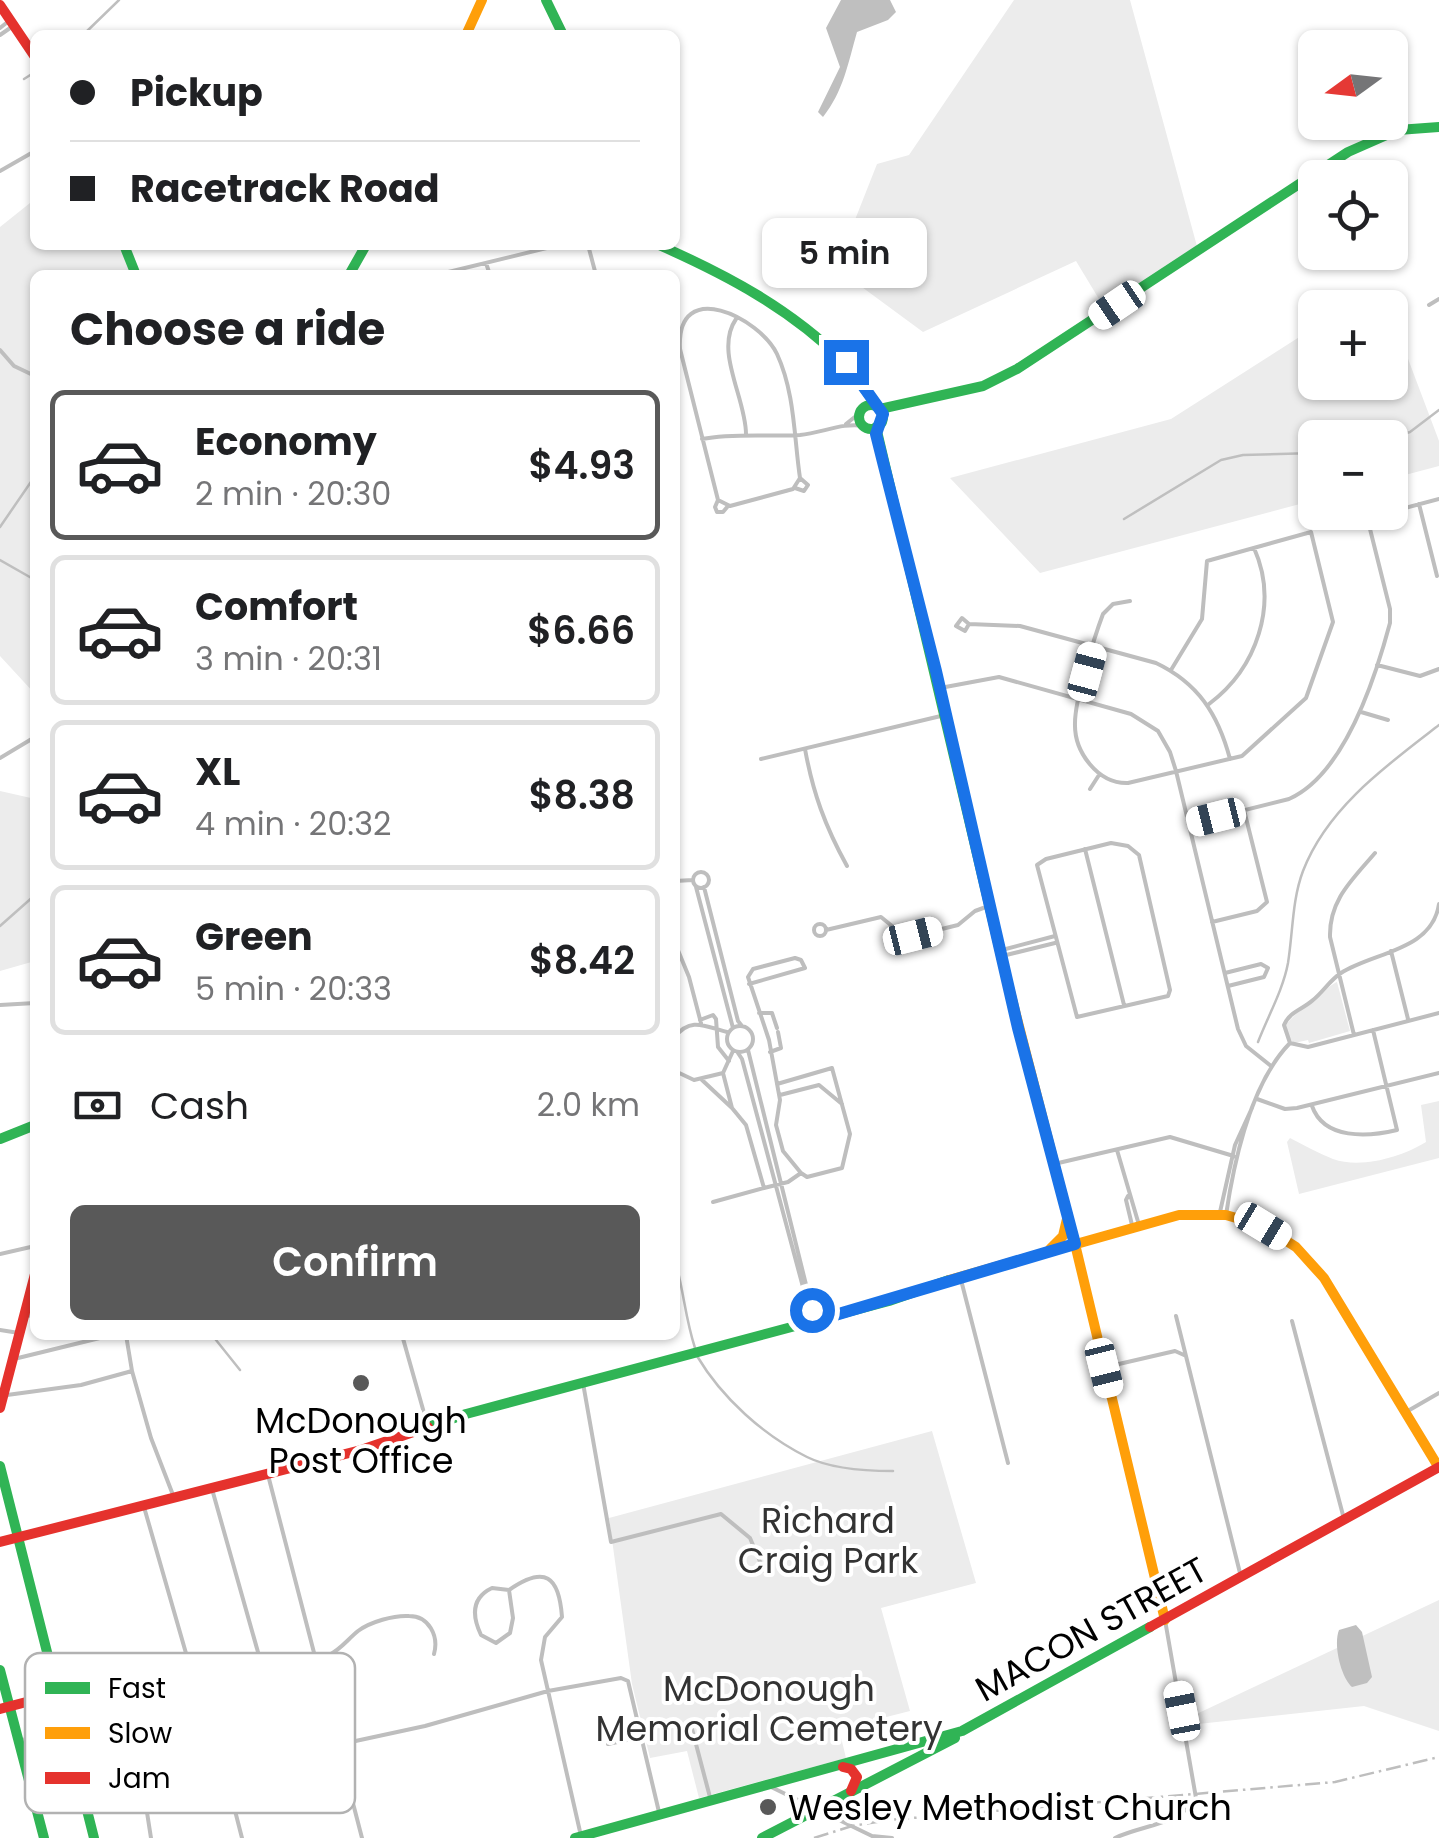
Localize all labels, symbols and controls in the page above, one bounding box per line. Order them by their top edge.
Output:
north arrow [1298,30,1408,140]
map controls [1298,30,1408,530]
text: Pickup [130,66,263,119]
button: locate [1298,160,1408,270]
text: Racetrack Road [130,162,440,215]
callout: 5 min [764,217,928,287]
text: 5 min [799,230,890,275]
car [1084,276,1150,334]
button: + [1298,290,1408,400]
text: Choose a ride [70,298,385,361]
route end [824,340,869,385]
text: Economy [195,415,377,468]
icon: car [75,420,165,510]
button: − [1298,420,1408,530]
text: $4.93 [529,439,635,492]
text: 2 min · 20:30 [195,471,391,516]
text: Comfort [195,580,358,633]
icon: car [75,585,165,675]
text: $6.66 [527,604,635,657]
text: 3 min · 20:31 [195,636,382,681]
car [1065,639,1109,705]
text: XL [195,745,240,798]
icon: car [75,750,165,840]
text: $8.38 [529,769,635,822]
car [1183,795,1249,839]
text: 4 min · 20:32 [195,801,391,846]
text: Green [195,910,313,963]
car [880,914,946,958]
icon: car [75,915,165,1005]
text: $8.42 [529,934,635,987]
text: 5 min · 20:33 [195,966,392,1011]
icon: cash [70,1078,125,1133]
text: Cash [150,1079,249,1132]
text: 2.0 km [537,1082,640,1127]
car [1230,1198,1296,1254]
button: Confirm [70,1205,640,1320]
route start [790,1288,835,1333]
car [1082,1335,1126,1401]
marker: McDonough Post Office [350,1372,372,1394]
place label: McDonough Post Office [255,1396,467,1485]
park label: Richard Craig Park [738,1496,918,1585]
street label: MACON STREET [966,1545,1216,1713]
legend [25,1653,355,1813]
park label: McDonough Memorial Cemetery [595,1664,943,1753]
text: Fast [108,1669,166,1708]
car [1162,1679,1202,1743]
text: Slow [108,1714,172,1753]
text: Jam [108,1759,171,1798]
place label: Wesley Methodist Church [788,1783,1232,1832]
marker: Wesley Methodist Church [757,1796,779,1818]

